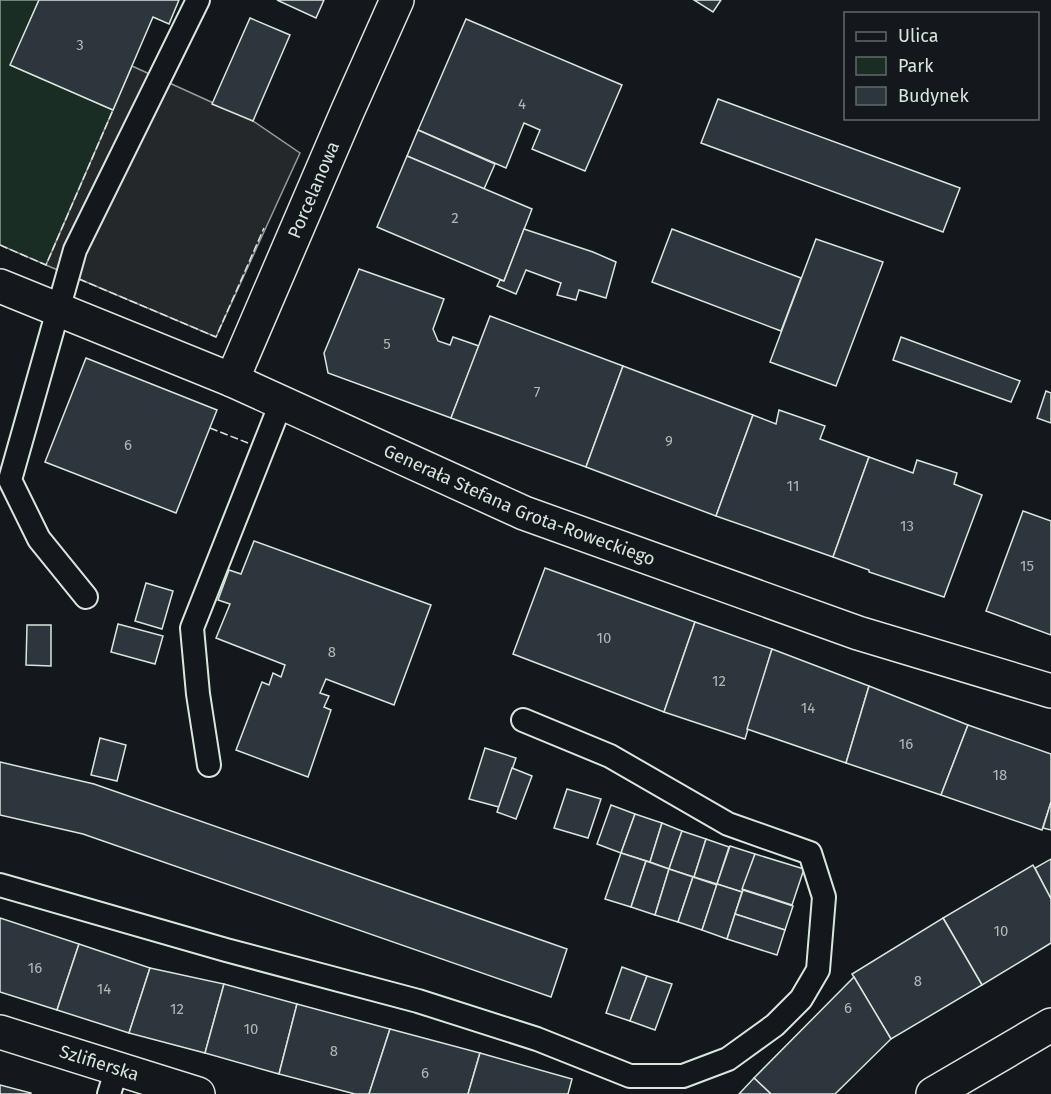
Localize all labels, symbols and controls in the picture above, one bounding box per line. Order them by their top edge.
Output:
legend [844,12,1039,120]
text: Ulica [898,25,938,47]
house number: 3 [76,36,84,54]
text: Park [898,55,934,77]
text: Budynek [898,85,969,107]
house number: 4 [518,95,526,113]
street label: Porcelanowa [283,138,344,242]
house number: 2 [451,209,459,227]
house number: 5 [383,335,391,353]
house number: 7 [534,383,541,401]
house number: 9 [665,432,673,450]
house number: 6 [124,436,132,454]
street label: Generała Stefana Grota-Roweckiego [380,440,658,570]
house number: 11 [787,477,799,495]
house number: 13 [900,517,914,535]
house number: 15 [1020,557,1034,575]
house number: 10 [597,629,611,647]
house number: 8 [328,643,336,661]
house number: 12 [712,672,726,690]
house number: 14 [801,699,815,717]
house number: 16 [899,735,913,753]
house number: 18 [993,766,1007,784]
house number: 10 [994,922,1008,940]
house number: 16 [28,959,42,977]
house number: 8 [914,972,922,990]
house number: 14 [97,980,111,998]
house number: 6 [844,999,852,1017]
house number: 12 [170,1000,184,1018]
house number: 10 [244,1020,258,1038]
street label: Szlifierska [57,1040,142,1086]
house number: 8 [330,1042,338,1060]
house number: 6 [421,1064,429,1082]

